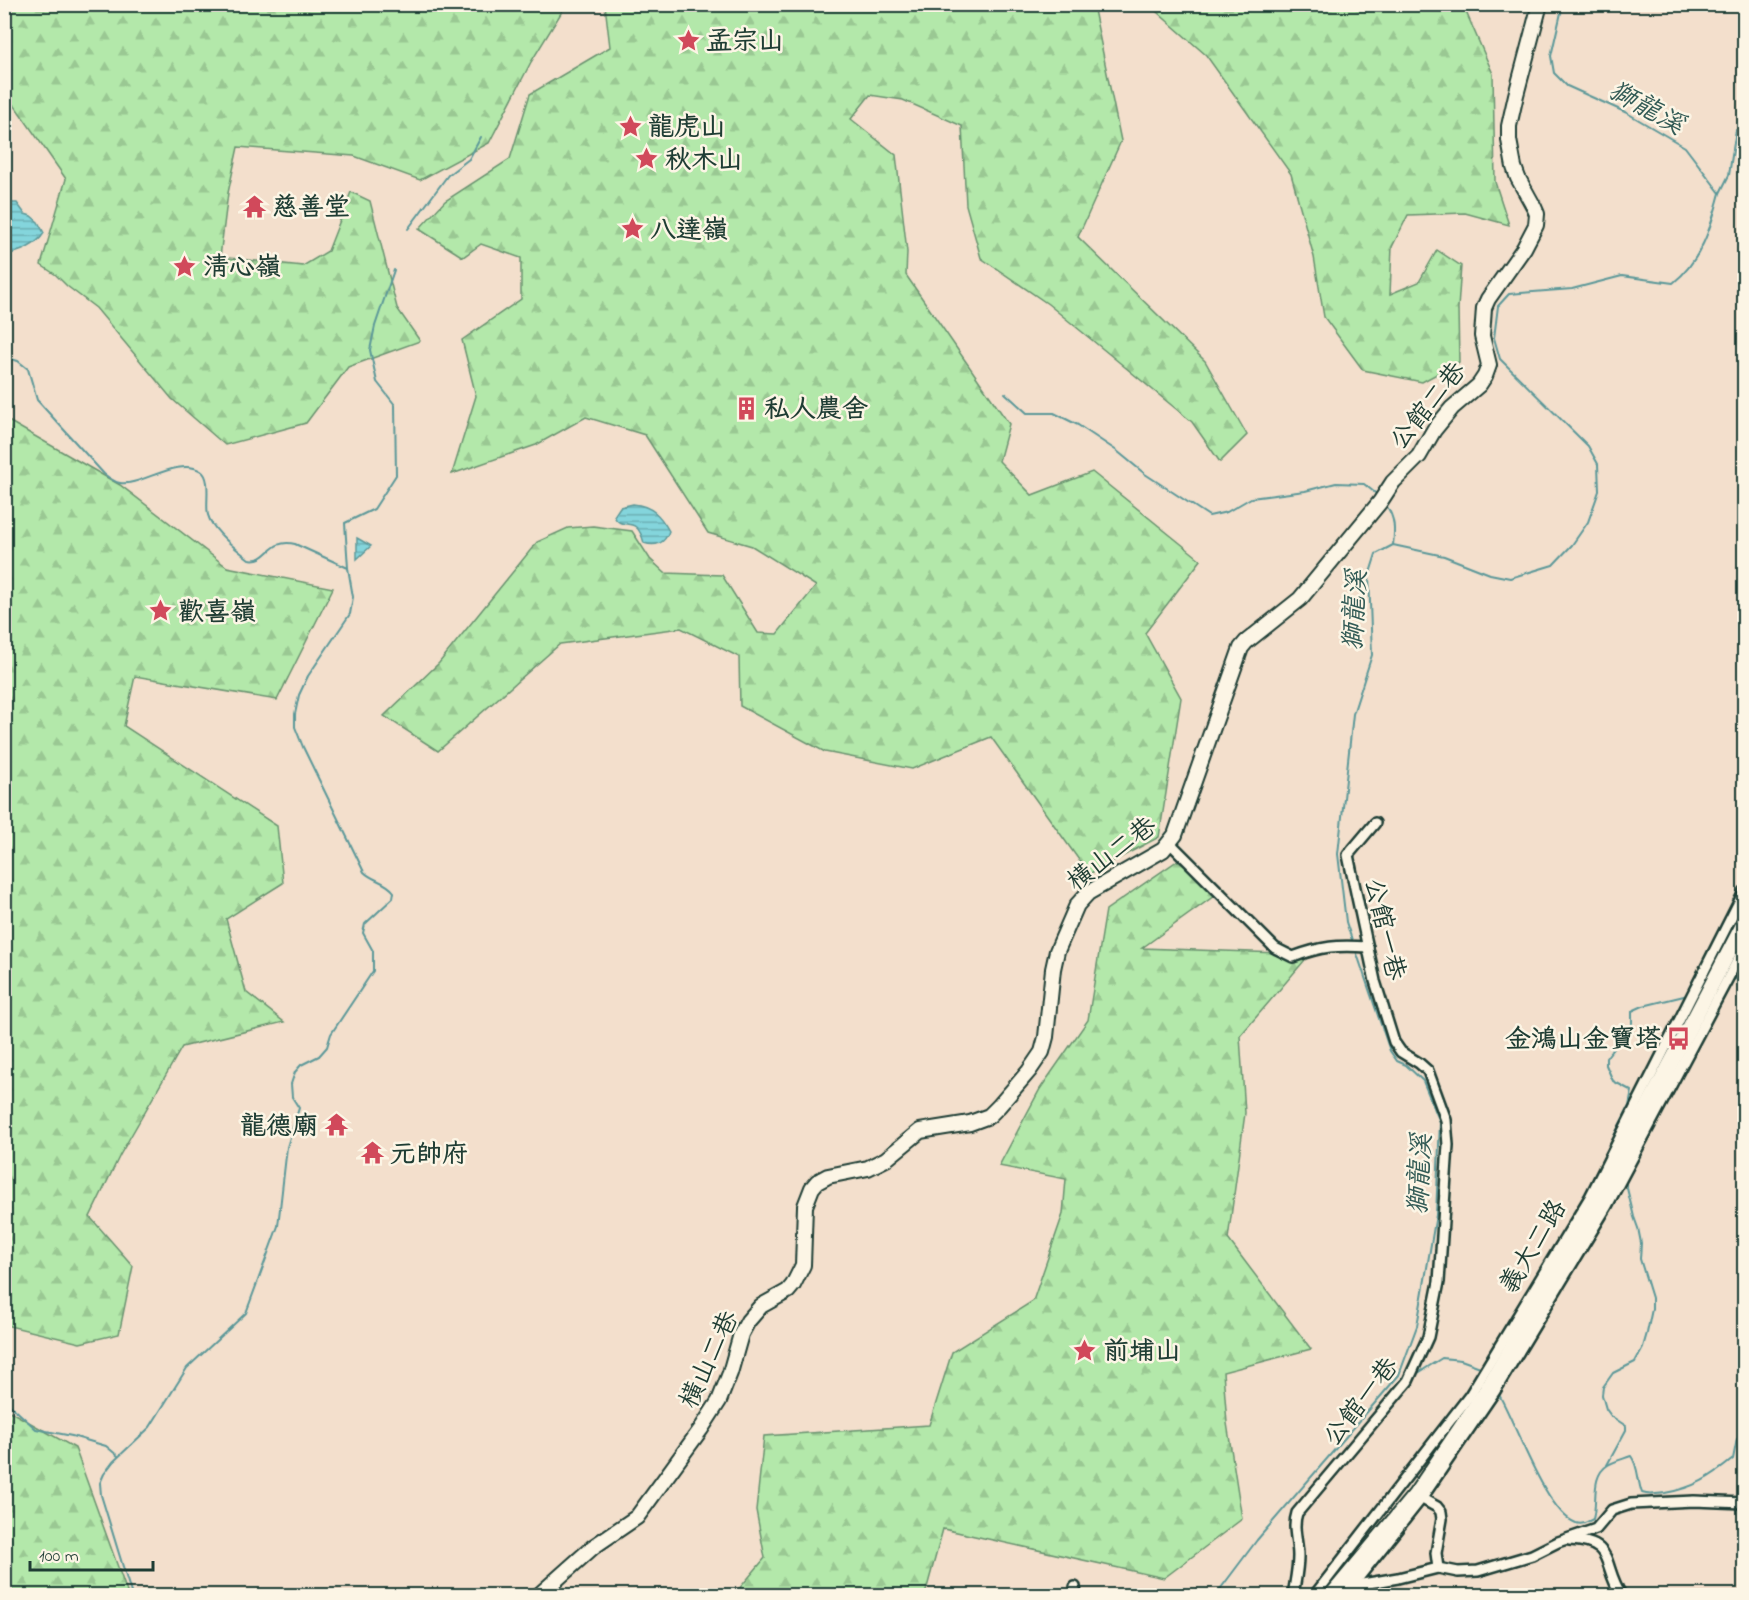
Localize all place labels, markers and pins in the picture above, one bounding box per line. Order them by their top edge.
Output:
place label: 孟宗山 [706,24,784,62]
place icon: 孟宗山 [675,27,701,53]
place label: 龍虎山 [648,110,726,148]
place icon: 龍虎山 [617,113,643,139]
place label: 秋木山 [665,143,743,181]
place icon: 秋木山 [634,146,660,172]
place label: 慈善堂 [272,190,350,228]
temple icon: 慈善堂 [241,193,267,219]
place label: 八達嶺 [650,213,728,251]
place icon: 八達嶺 [619,216,645,242]
place label: 清心嶺 [203,250,281,288]
place icon: 清心嶺 [172,253,198,279]
place label: 私人農舍 [764,392,868,430]
building icon: 私人農舍 [733,395,759,421]
place label: 歡喜嶺 [178,595,256,633]
place icon: 歡喜嶺 [147,598,173,624]
place label: 金鴻山金寶塔 [1505,1022,1661,1060]
bus stop icon: 金鴻山金寶塔 [1666,1025,1692,1051]
place label: 龍德廟 [240,1109,318,1147]
temple icon: 龍德廟 [323,1112,349,1138]
place label: 元帥府 [390,1137,468,1175]
temple icon: 元帥府 [359,1140,385,1166]
place label: 前埔山 [1103,1334,1181,1372]
place icon: 前埔山 [1072,1337,1098,1363]

